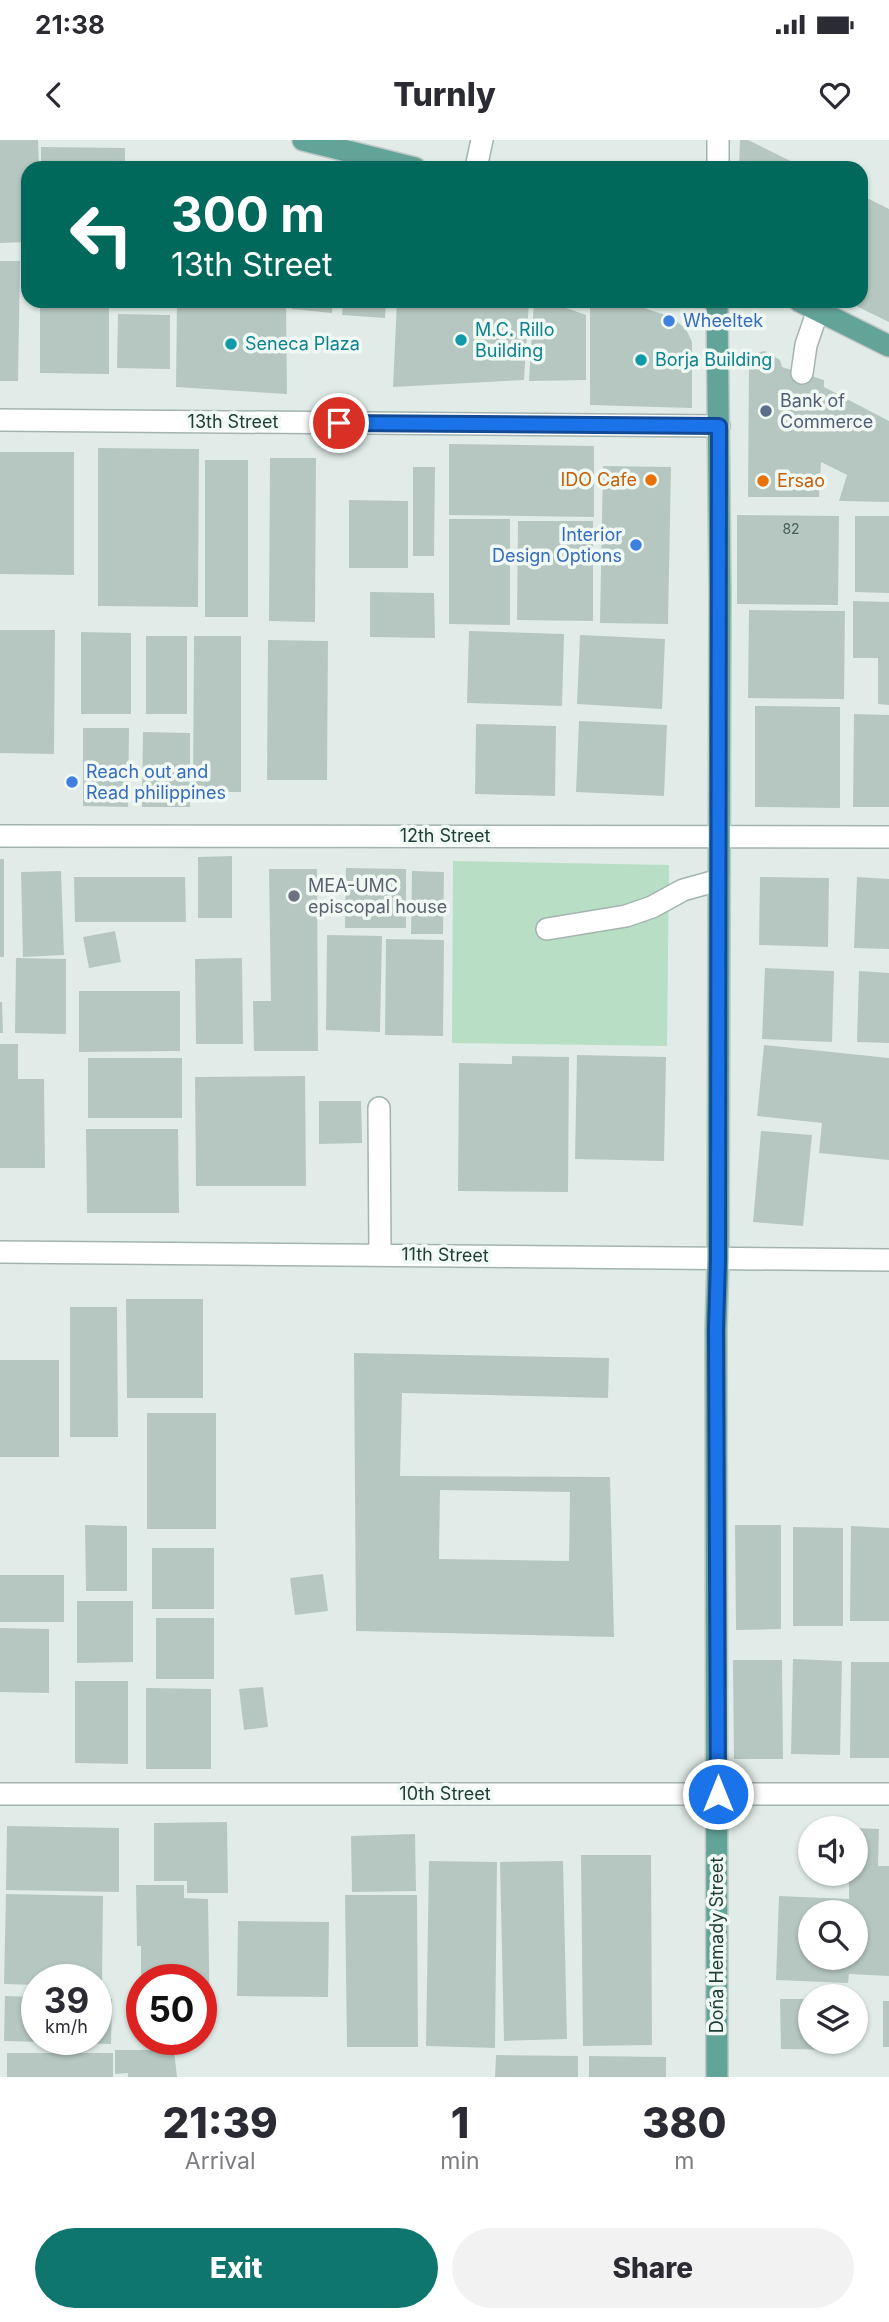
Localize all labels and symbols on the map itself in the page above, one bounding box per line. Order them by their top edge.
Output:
place label: Wheeltek [683,310,763,331]
marker: Wheeltek [661,313,677,329]
place label: M.C. Rillo Building [475,319,555,361]
marker: M.C. Rillo Building [453,332,469,348]
place label: Seneca Plaza [245,333,360,354]
marker: Seneca Plaza [223,336,239,352]
place label: Borja Building [655,349,772,370]
marker: Borja Building [633,352,649,368]
place label: Bank of Commerce [780,390,873,432]
pin [309,393,369,453]
marker: Bank of Commerce [758,403,774,419]
street label: 13th Street [188,411,279,432]
place label: IDO Cafe [560,469,637,490]
place label: Ersao [777,470,825,491]
marker: IDO Cafe [643,472,659,488]
marker: Ersao [755,473,771,489]
house number: 82 [782,520,800,537]
place label: Interior Design Options [492,524,622,566]
marker: Interior Design Options [628,537,644,553]
place label: Reach out and Read philippines [86,761,226,803]
marker: Reach out and Read philippines [64,774,80,790]
street label: 12th Street [400,825,490,846]
place label: MEA-UMC episcopal house [308,875,447,917]
marker: MEA-UMC episcopal house [286,888,302,904]
street label: 11th Street [401,1243,489,1266]
position arrow [681,1757,755,1831]
street label: 10th Street [399,1783,491,1804]
street label: Doña Hemady Street [706,1857,727,2033]
speed limit sign: 50 [126,1964,217,2055]

